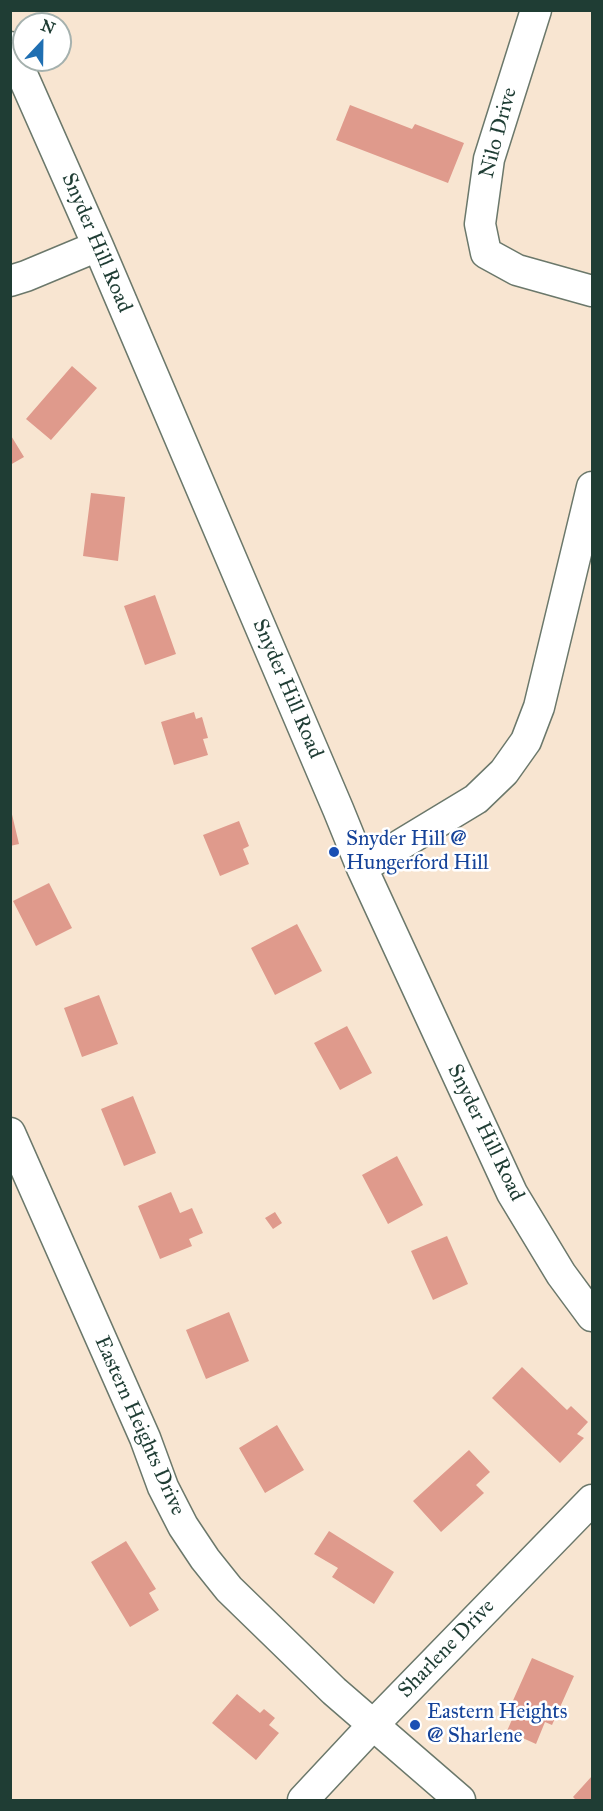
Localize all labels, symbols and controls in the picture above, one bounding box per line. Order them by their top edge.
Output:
north arrow [12,12,72,72]
text: N [38,15,58,38]
street label: Nilo Drive [475,85,523,181]
street label: Snyder Hill Road [55,170,137,316]
street label: Snyder Hill Road [246,616,328,762]
place label: Snyder Hill @ Hungerford Hill [346,827,489,877]
marker: Snyder Hill @ Hungerford Hill [327,845,341,859]
street label: Snyder Hill Road [441,1061,529,1205]
street label: Eastern Heights Drive [88,1332,190,1520]
street label: Sharlene Drive [394,1594,500,1704]
place label: Eastern Heights @ Sharlene [427,1700,567,1750]
marker: Eastern Heights @ Sharlene [408,1718,422,1732]

